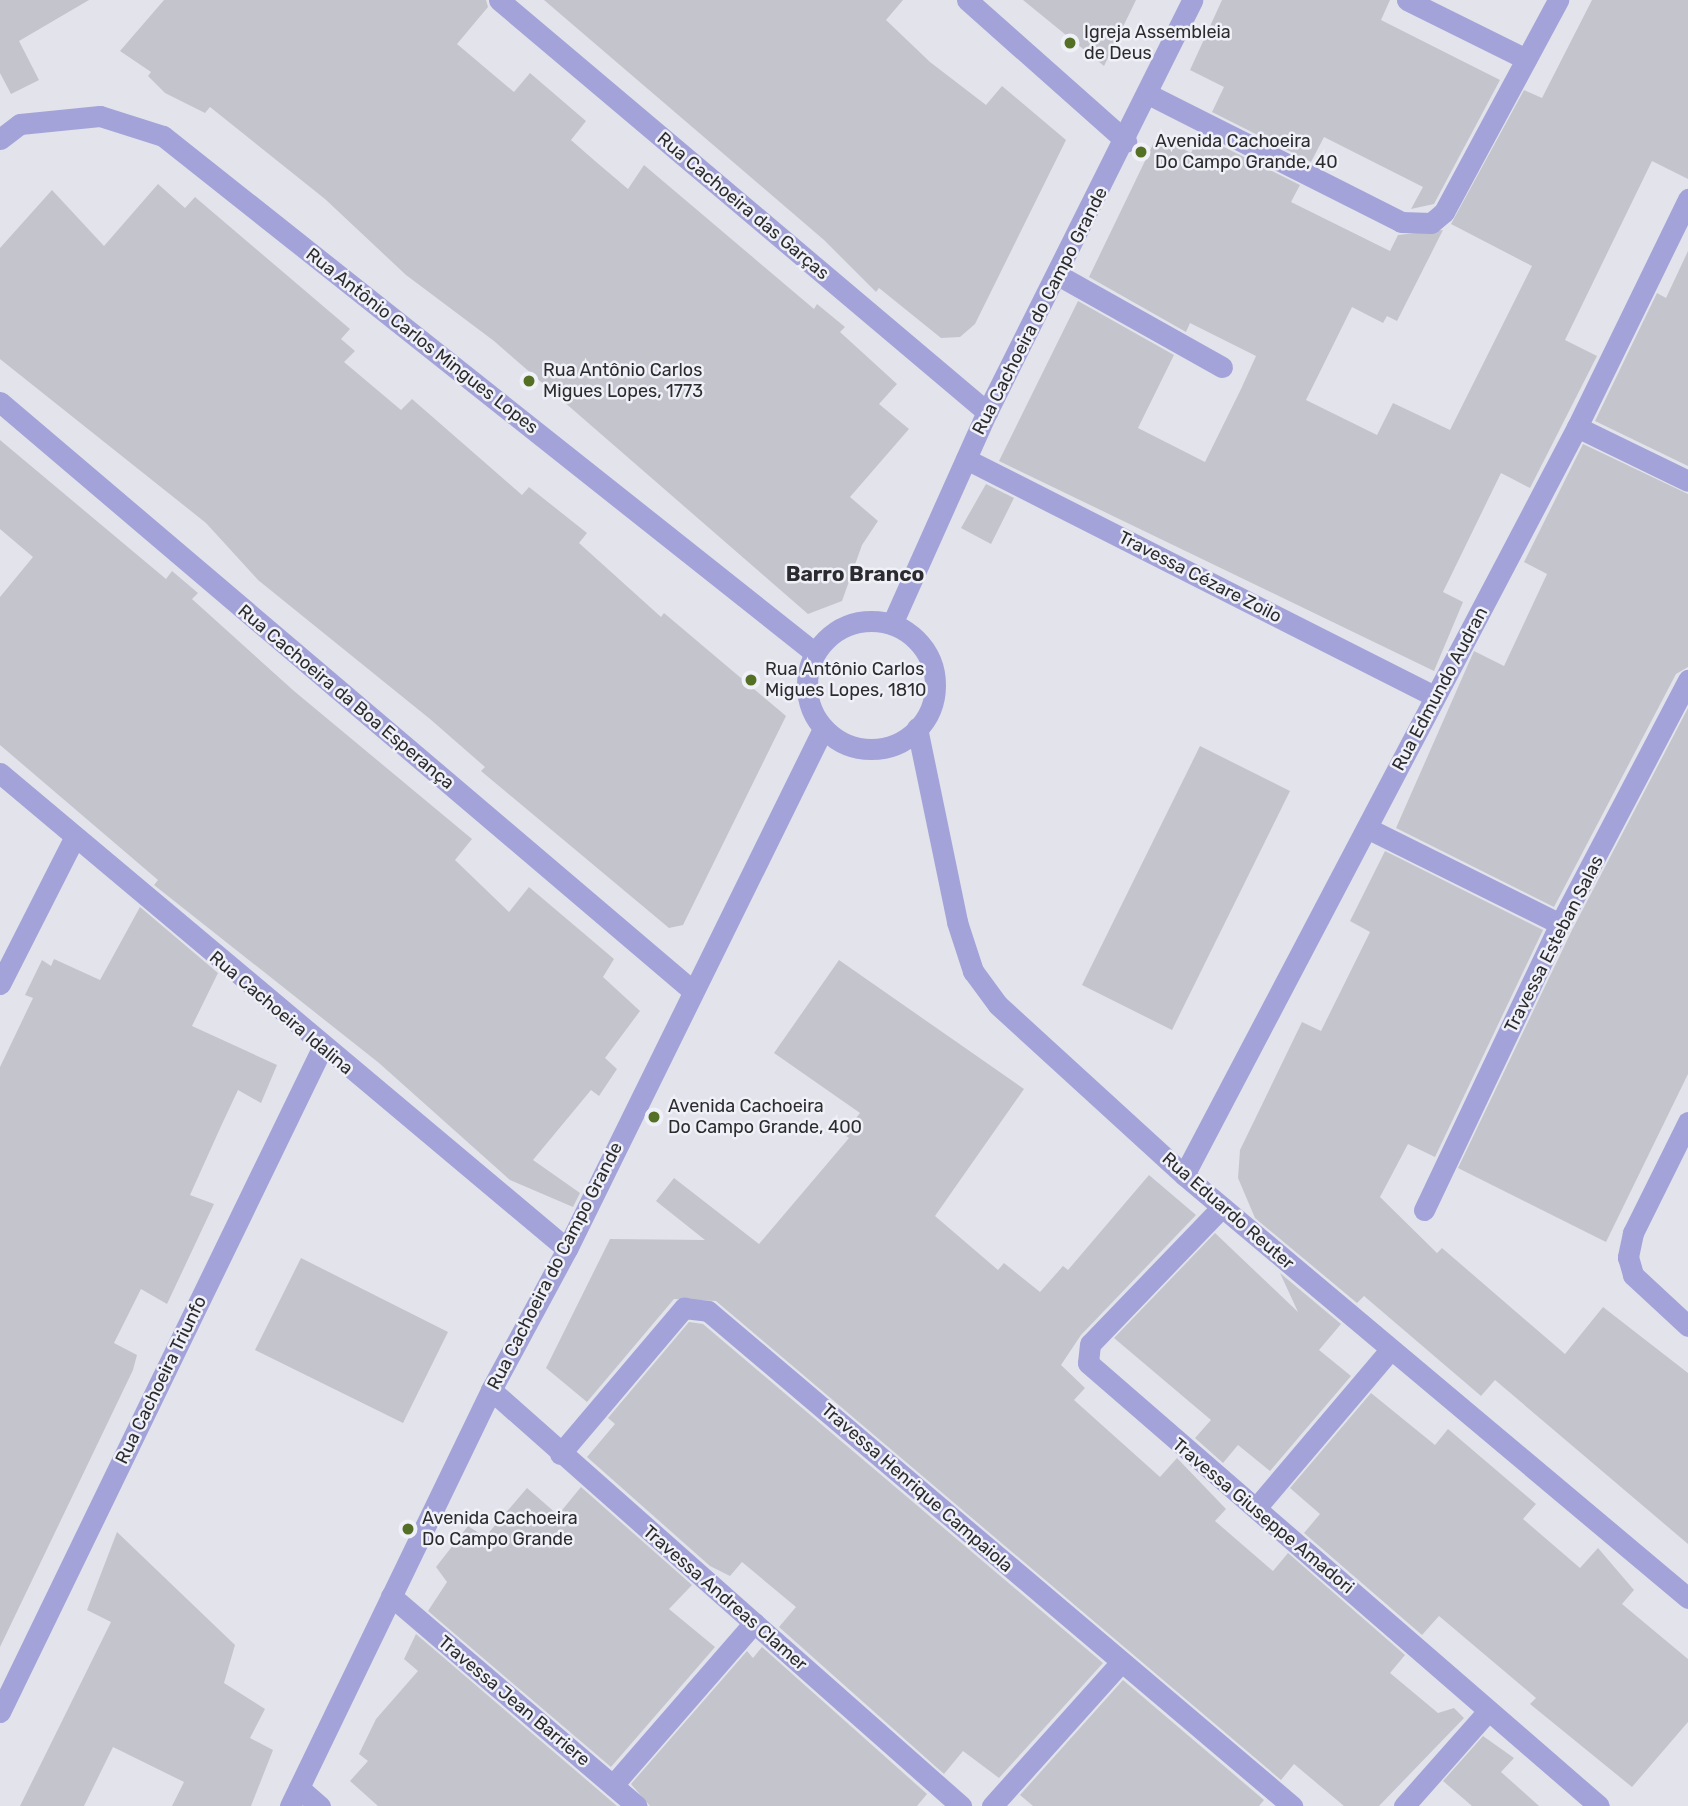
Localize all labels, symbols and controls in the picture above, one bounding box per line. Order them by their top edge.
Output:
place label: Igreja Assembleia de Deus [1084,22,1231,64]
marker: Igreja Assembleia de Deus [1062,35,1078,51]
street label: Rua Cachoeira das Garças [653,128,833,284]
place label: Avenida Cachoeira Do Campo Grande, 40 [1155,131,1338,174]
marker: Avenida Cachoeira Do Campo Grande, 40 [1133,144,1149,160]
street label: Rua Cachoeira do Campo Grande [968,184,1112,438]
street label: Rua Antônio Carlos Mingues Lopes [301,243,543,439]
place label: Rua Antônio Carlos Migues Lopes, 1773 [543,360,703,402]
marker: Rua Antônio Carlos Migues Lopes, 1773 [521,373,537,389]
street label: Travessa Cézare Zoilo [1115,527,1285,627]
district label: Barro Branco [786,561,924,587]
street label: Rua Cachoeira da Boa Esperança [233,600,459,794]
street label: Rua Edmundo Audran [1388,603,1492,775]
place label: Rua Antônio Carlos Migues Lopes, 1810 [765,659,926,702]
marker: Rua Antônio Carlos Migues Lopes, 1810 [743,672,759,688]
street label: Travessa Esteban Salas [1500,852,1608,1036]
street label: Rua Cachoeira Idalina [205,947,357,1079]
place label: Avenida Cachoeira Do Campo Grande, 400 [668,1096,862,1138]
marker: Avenida Cachoeira Do Campo Grande, 400 [646,1109,662,1125]
street label: Rua Cachoeira do Campo Grande [483,1139,627,1393]
street label: Rua Eduardo Reuter [1158,1148,1298,1274]
street label: Rua Cachoeira Triunfo [111,1292,211,1468]
street label: Travessa Henrique Campaiola [817,1399,1017,1577]
street label: Travessa Giuseppe Amadori [1168,1434,1358,1598]
place label: Avenida Cachoeira Do Campo Grande [422,1508,578,1550]
marker: Avenida Cachoeira Do Campo Grande [400,1521,416,1537]
street label: Travessa Andreas Clamer [638,1521,812,1675]
street label: Travessa Jean Barriere [434,1631,594,1771]

